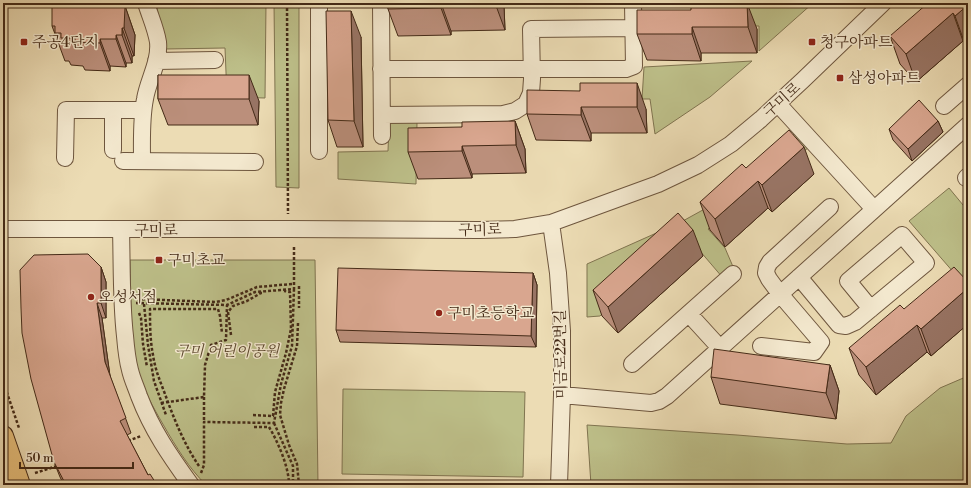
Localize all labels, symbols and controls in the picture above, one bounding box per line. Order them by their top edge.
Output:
place label: 주공4단지 [32,33,99,52]
place label: 청구아파트 [820,33,893,52]
marker: 주공4단지 [19,37,29,47]
marker: 청구아파트 [807,37,817,47]
place label: 삼성아파트 [848,69,921,88]
marker: 삼성아파트 [835,73,845,83]
street label: 구미로 [759,78,805,122]
street label: 구미로 [458,220,502,240]
street label: 구미로 [134,221,178,240]
place label: 구미초교 [167,251,225,270]
marker: 구미초교 [154,255,164,265]
place label: 오성서점 [99,288,157,307]
marker: 오성서점 [86,292,96,302]
place label: 구미초등학교 [447,304,534,323]
marker: 구미초등학교 [434,308,444,318]
street label: 미금로22번길 [551,309,571,399]
park label: 구미 어린이공원 [175,342,281,361]
scale bar [20,444,133,470]
text: 50 m [26,451,54,466]

